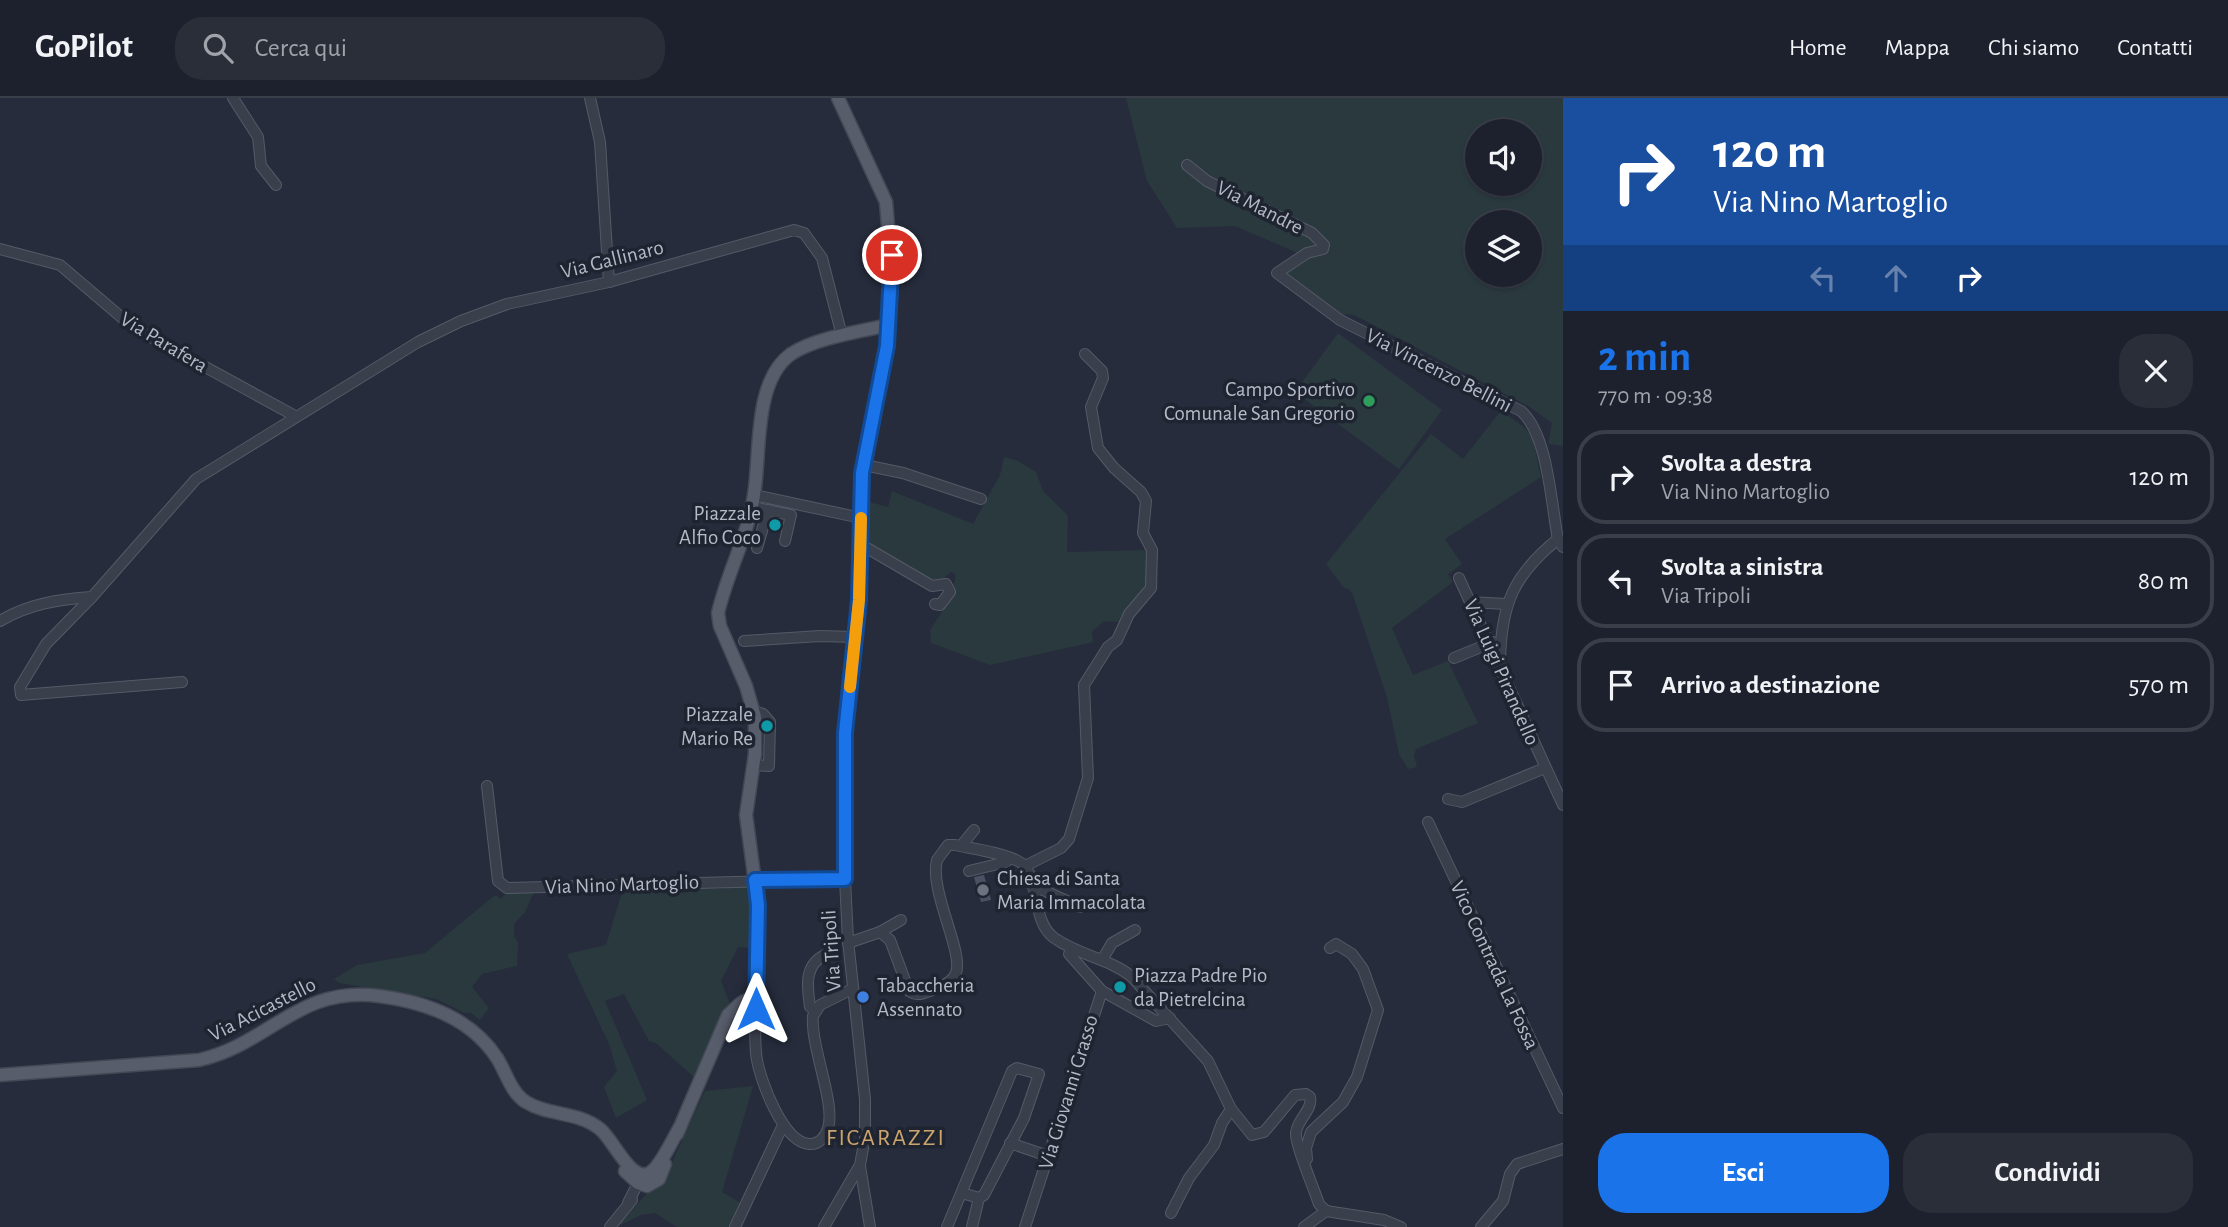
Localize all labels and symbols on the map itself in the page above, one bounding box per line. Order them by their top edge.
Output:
street label: Via Mandre [1213,177,1306,238]
pin [862,225,922,285]
street label: Via Gallinaro [559,237,666,282]
street label: Via Parafera [116,308,211,377]
street label: Via Vincenzo Bellini [1362,325,1515,416]
place label: Campo Sportivo Comunale San Gregorio [1164,379,1355,424]
marker: Campo Sportivo Comunale San Gregorio [1361,393,1377,409]
place label: Piazzale Alfio Coco [679,503,761,548]
marker: Piazzale Alfio Coco [767,517,783,533]
street label: Via Luigi Pirandello [1460,596,1543,748]
place label: Piazzale Mario Re [681,704,753,749]
marker: Piazzale Mario Re [759,718,775,734]
place label: Chiesa di Santa Maria Immacolata [997,868,1146,913]
street label: Via Nino Martoglio [545,871,699,898]
street label: Vico Contrada La Fossa [1446,878,1543,1053]
marker: Chiesa di Santa Maria Immacolata [975,882,991,898]
street label: Via Tripoli [818,909,845,993]
place label: Piazza Padre Pio da Pietrelcina [1134,965,1267,1010]
position arrow [719,972,793,1046]
street label: Via Acicastello [205,973,319,1045]
place label: Tabaccheria Assennato [877,975,975,1020]
marker: Piazza Padre Pio da Pietrelcina [1112,979,1128,995]
marker: Tabaccheria Assennato [855,989,871,1005]
street label: Via Giovanni Grasso [1035,1012,1102,1172]
district label: FICARAZZI [826,1126,946,1150]

